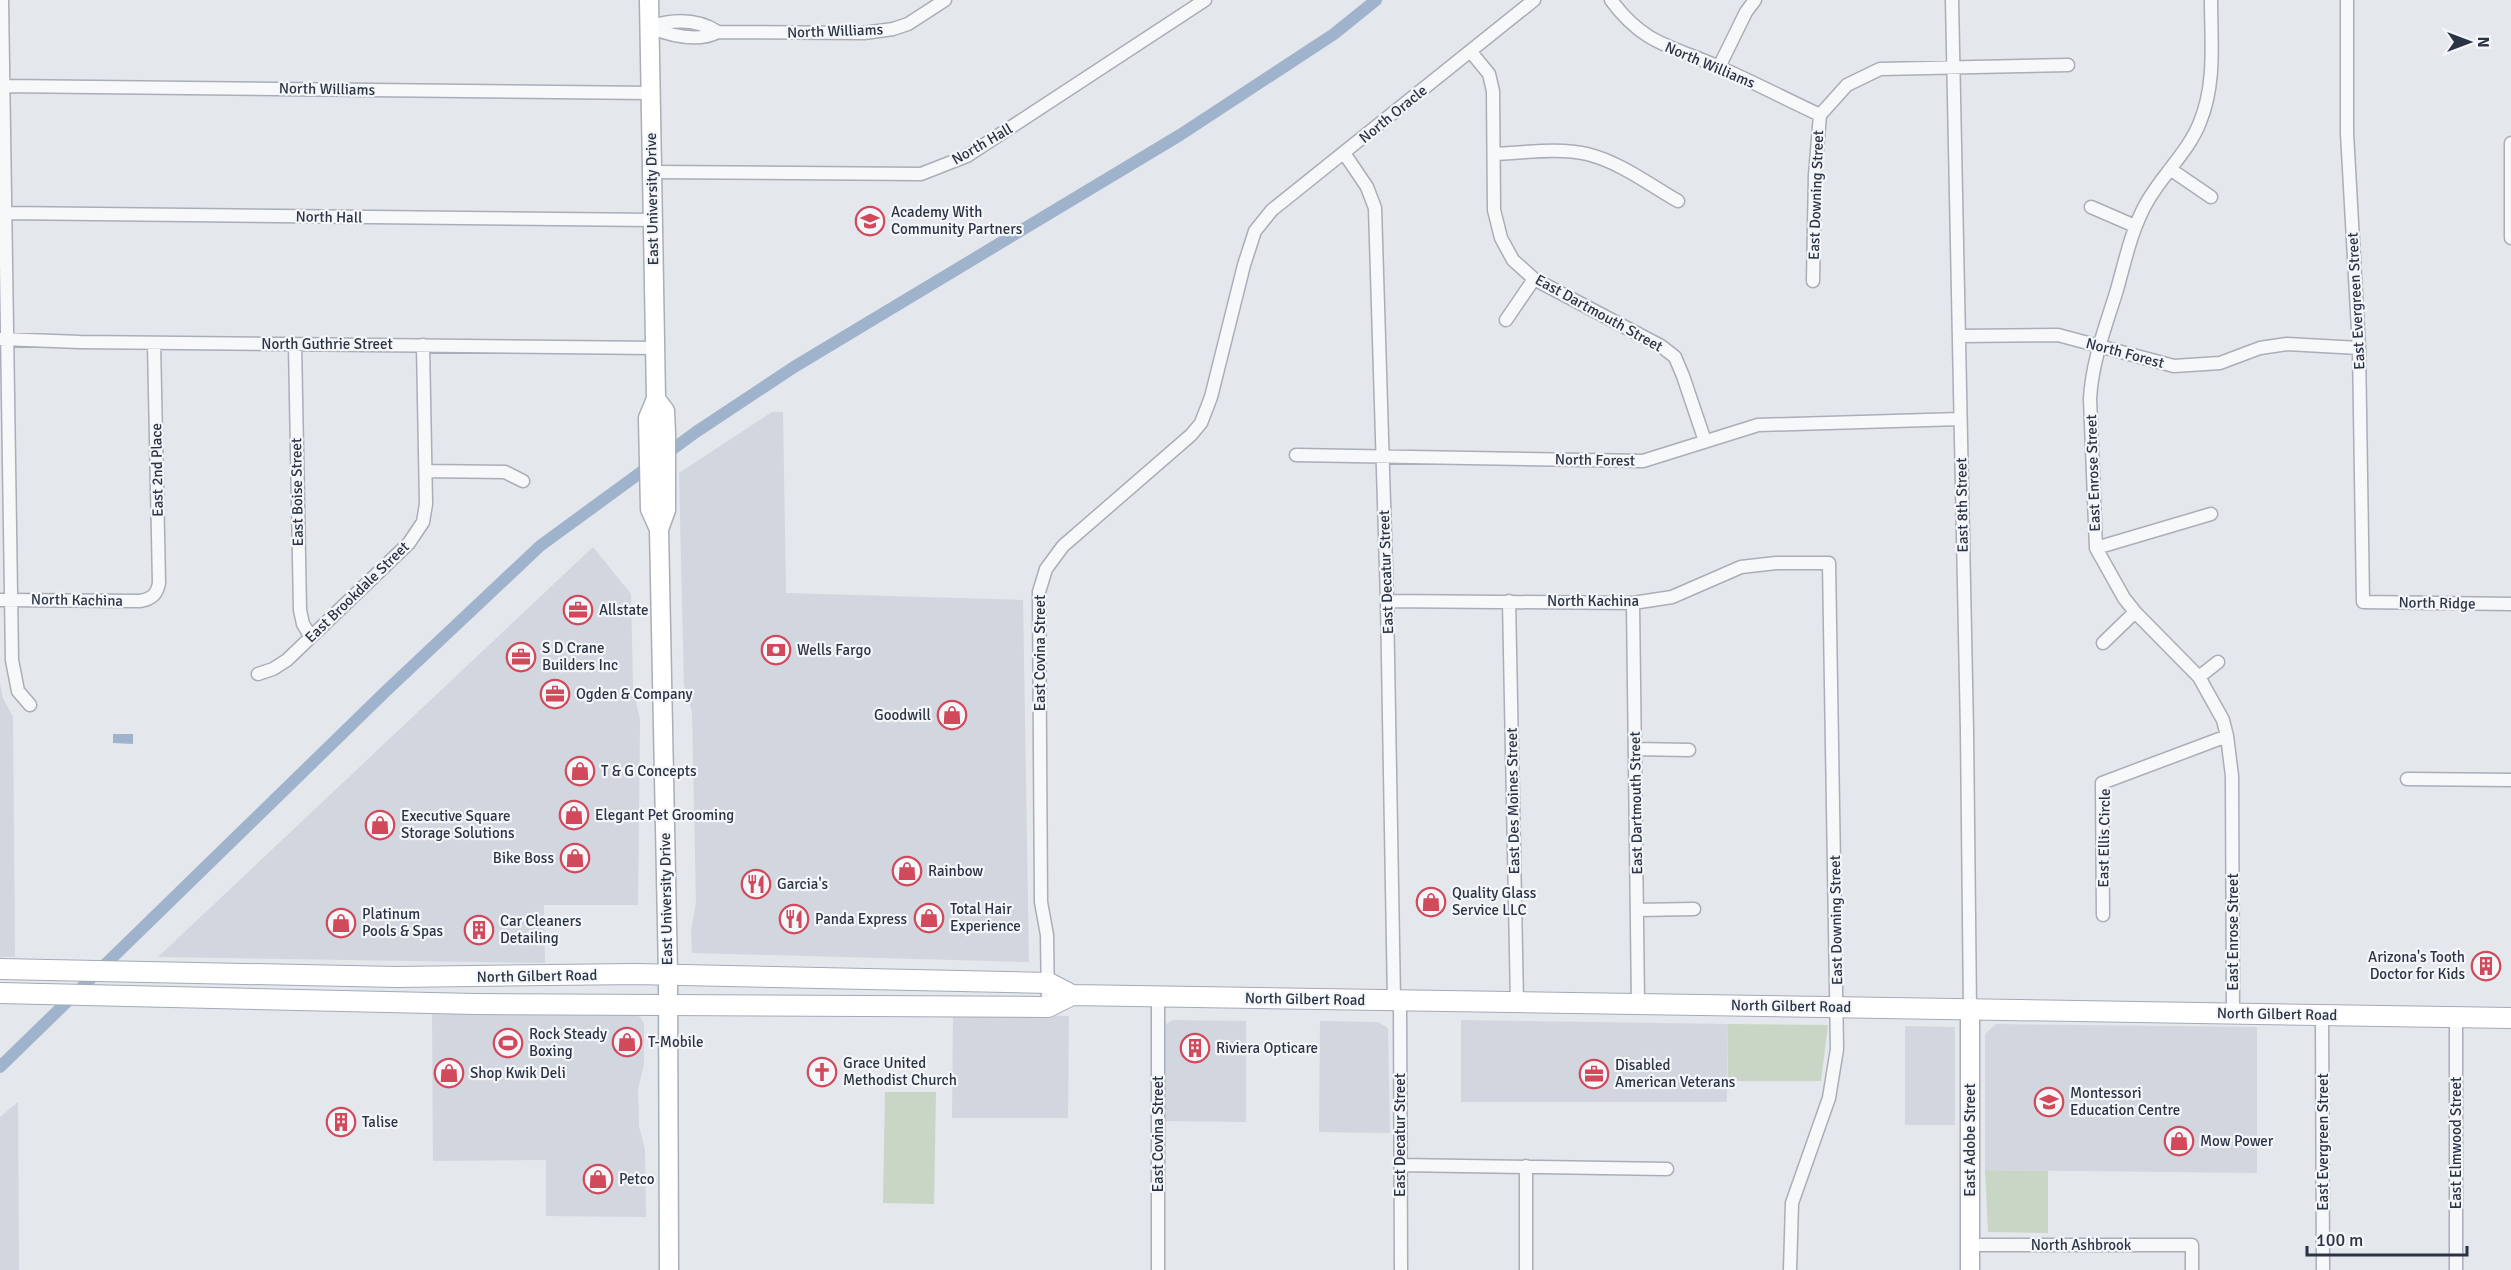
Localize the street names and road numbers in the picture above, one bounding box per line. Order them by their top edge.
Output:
street label: North Williams [787,20,884,42]
street label: North Williams [1662,38,1758,92]
street label: North Williams [279,79,376,99]
street label: North Oracle [1355,81,1431,147]
street label: North Hall [949,119,1015,169]
street label: East Downing Street [1805,130,1827,260]
street label: East University Drive [642,133,662,265]
street label: North Hall [295,207,363,227]
street label: East Evergreen Street [2343,232,2369,370]
street label: East Dartmouth Street [1532,270,1666,356]
street label: North Forest [2084,334,2166,372]
street label: North Guthrie Street [261,335,393,353]
street label: East Enrose Street [2082,414,2104,532]
street label: East 2nd Place [147,423,167,517]
street label: East Boise Street [287,438,307,546]
street label: North Forest [1555,450,1635,470]
street label: East 8th Street [1952,457,1972,553]
street label: East Decatur Street [1375,510,1397,634]
street label: East Brookdale Street [301,538,413,646]
street label: North Kachina [31,590,123,610]
street label: North Kachina [1547,592,1639,610]
street label: North Ridge [2398,593,2476,613]
street label: East Covina Street [1031,595,1049,711]
street label: East Des Moines Street [1503,727,1523,875]
street label: East Dartmouth Street [1626,731,1646,875]
street label: East Ellis Circle [2094,788,2114,888]
street label: East University Drive [656,833,676,965]
street label: East Downing Street [1826,855,1846,985]
street label: East Enrose Street [2224,873,2242,991]
street label: North Gilbert Road [477,966,597,986]
street label: North Gilbert Road [1245,989,1365,1009]
street label: North Gilbert Road [1731,996,1851,1016]
street label: North Gilbert Road [2217,1004,2337,1024]
street label: East Decatur Street [1391,1073,1409,1197]
street label: East Evergreen Street [2314,1073,2332,1211]
street label: East Covina Street [1149,1076,1167,1192]
street label: East Elmwood Street [2447,1077,2465,1209]
street label: East Adobe Street [1961,1083,1979,1197]
street label: North Ashbrook [2031,1236,2132,1254]

